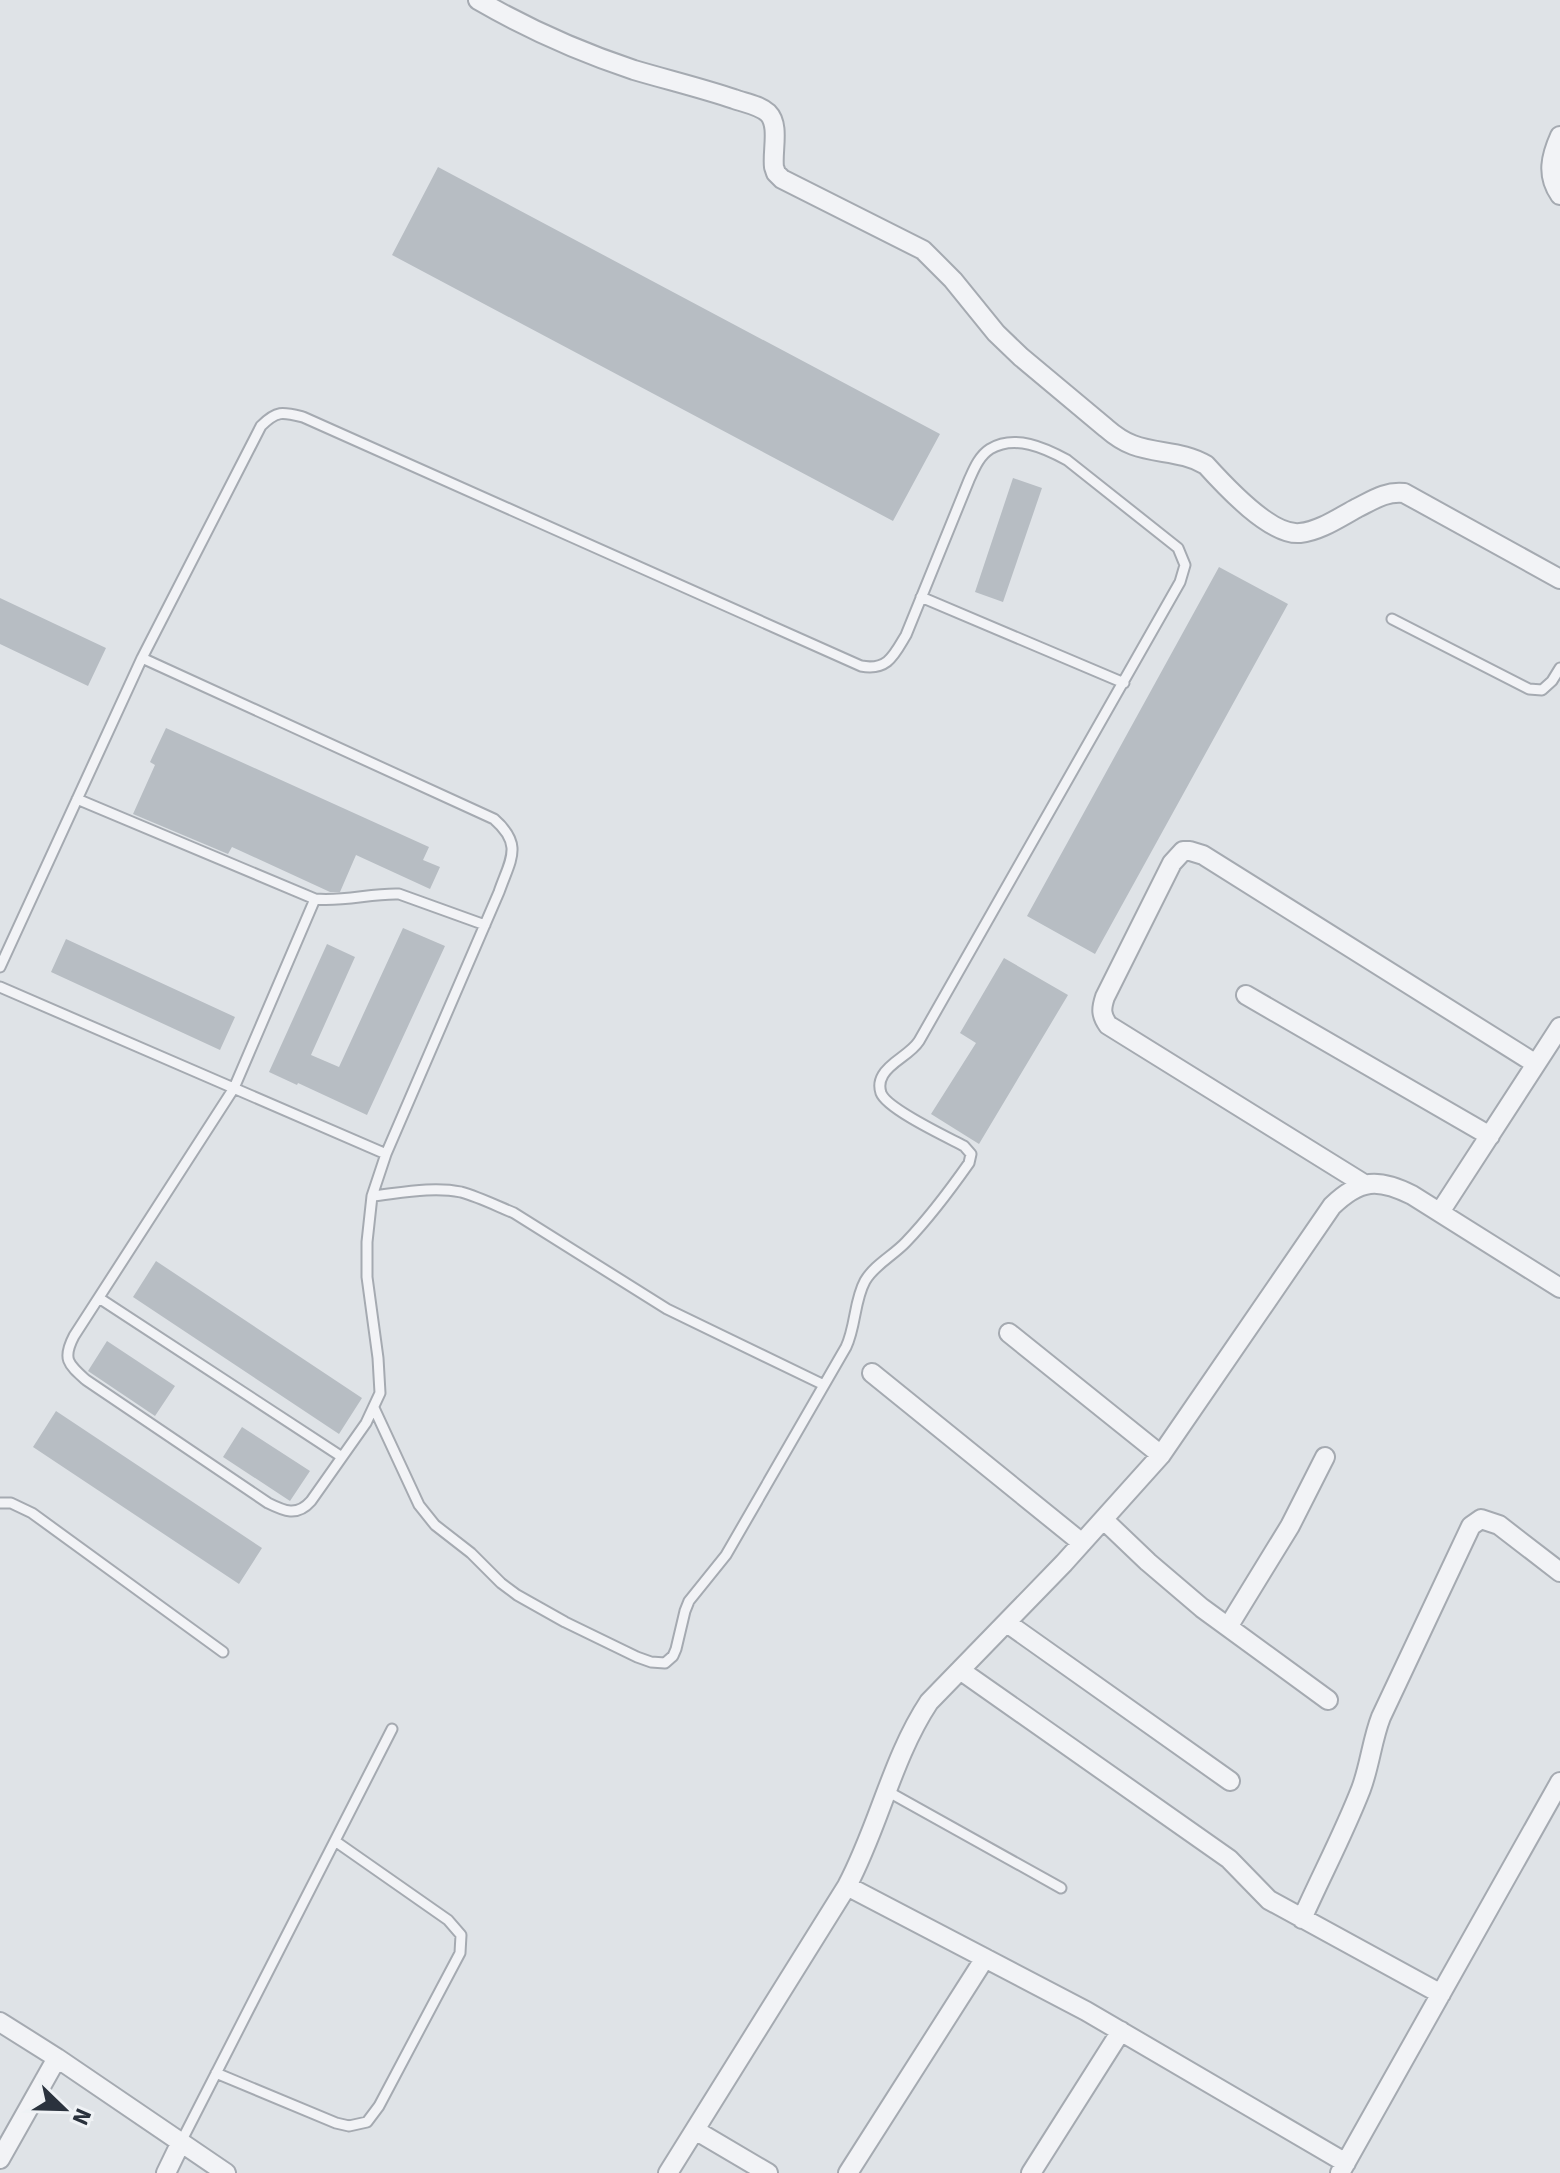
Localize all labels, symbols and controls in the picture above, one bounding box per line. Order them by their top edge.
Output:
north arrow [24,2069,104,2149]
text: N [67,2104,97,2129]

